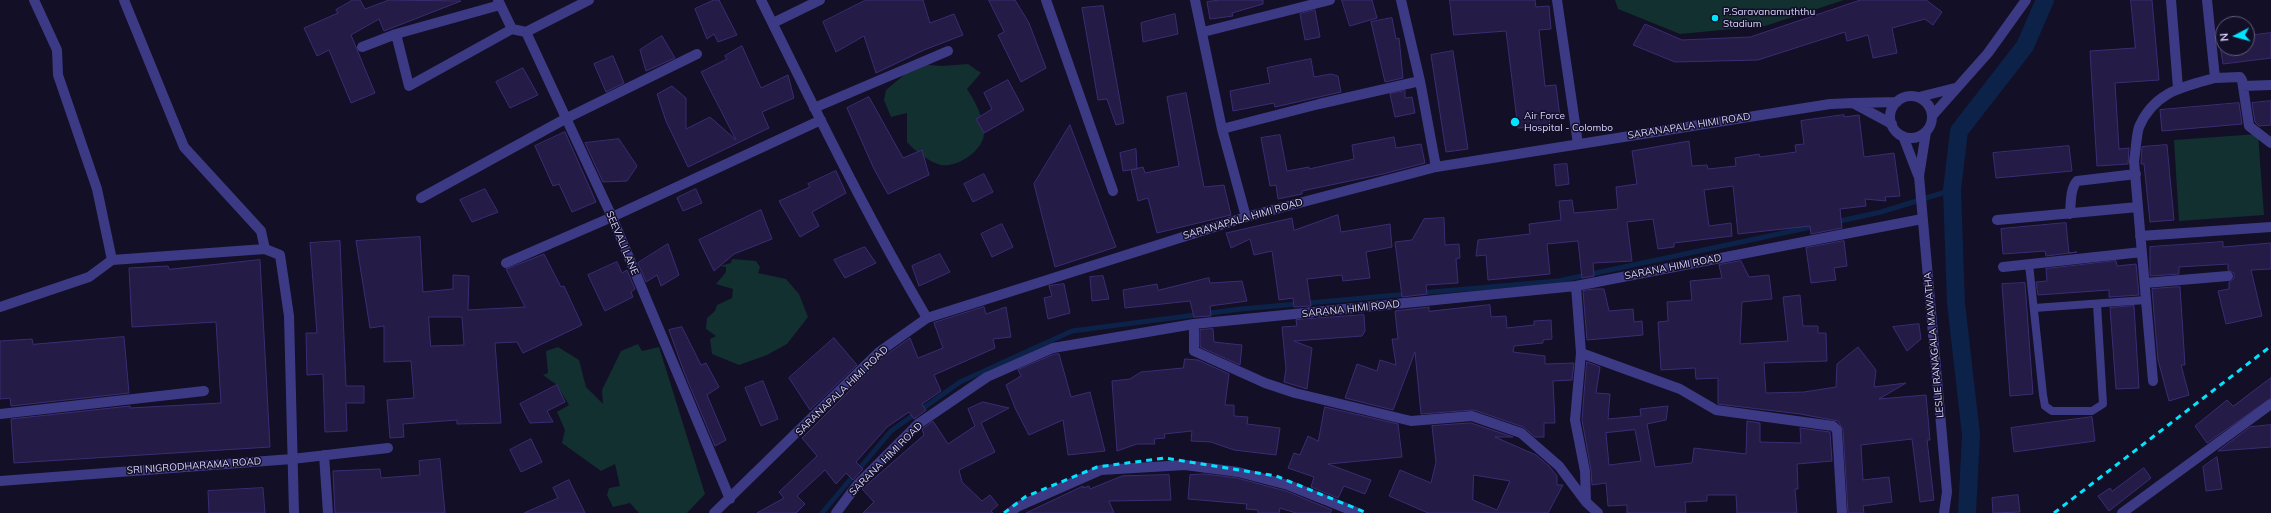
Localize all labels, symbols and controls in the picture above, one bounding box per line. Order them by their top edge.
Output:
place label: P.Saravanamuththu Stadium [1723,6,1815,30]
marker: P.Saravanamuththu Stadium [1710,13,1720,23]
north arrow [2215,16,2255,56]
text: N [2217,32,2231,42]
place label: Air Force Hospital - Colombo [1524,110,1613,134]
street label: SARANAPALA HIMI ROAD [1627,110,1751,142]
marker: Air Force Hospital - Colombo [1509,116,1521,128]
street label: SARANAPALA HIMI ROAD [1182,196,1304,242]
street label: SEEVALI LANE [603,209,641,277]
street label: SARANA HIMI ROAD [1624,252,1722,282]
street label: LESLIE RANAGALA MAWATHA [1922,272,1946,418]
street label: SARANA HIMI ROAD [1301,298,1401,320]
street label: SARANAPALA HIMI ROAD [793,344,891,438]
street label: SARANA HIMI ROAD [847,420,925,498]
street label: SRI NIGRODHARAMA ROAD [126,455,262,477]

